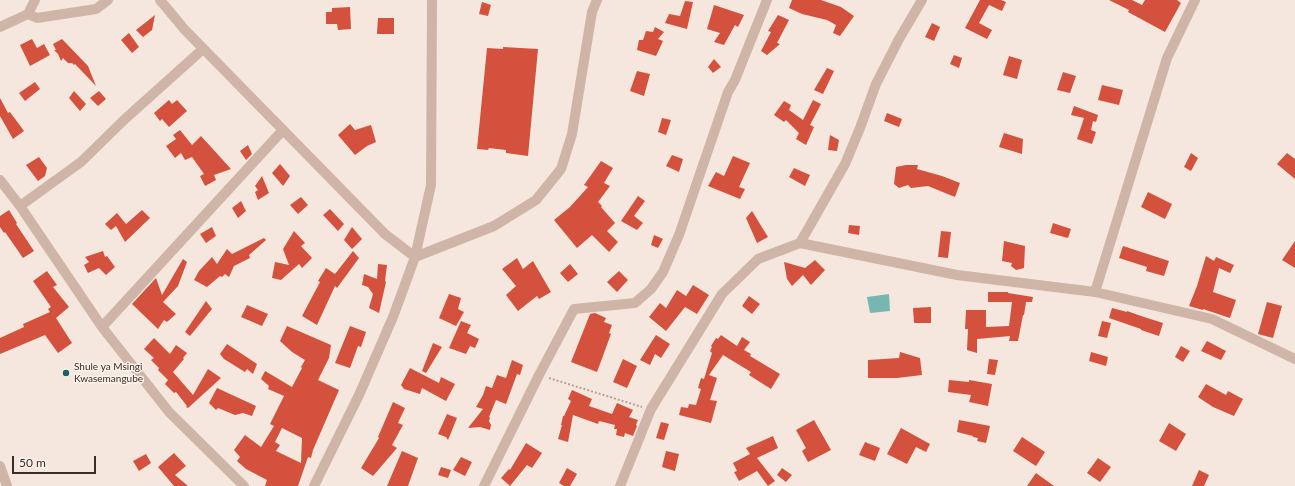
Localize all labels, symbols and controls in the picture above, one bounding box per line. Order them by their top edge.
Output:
place label: Shule ya Msingi Kwasemangube [74,361,143,384]
marker: Shule ya Msingi Kwasemangube [61,368,71,378]
scale bar [14,448,98,474]
text: 50 m [19,455,46,470]

